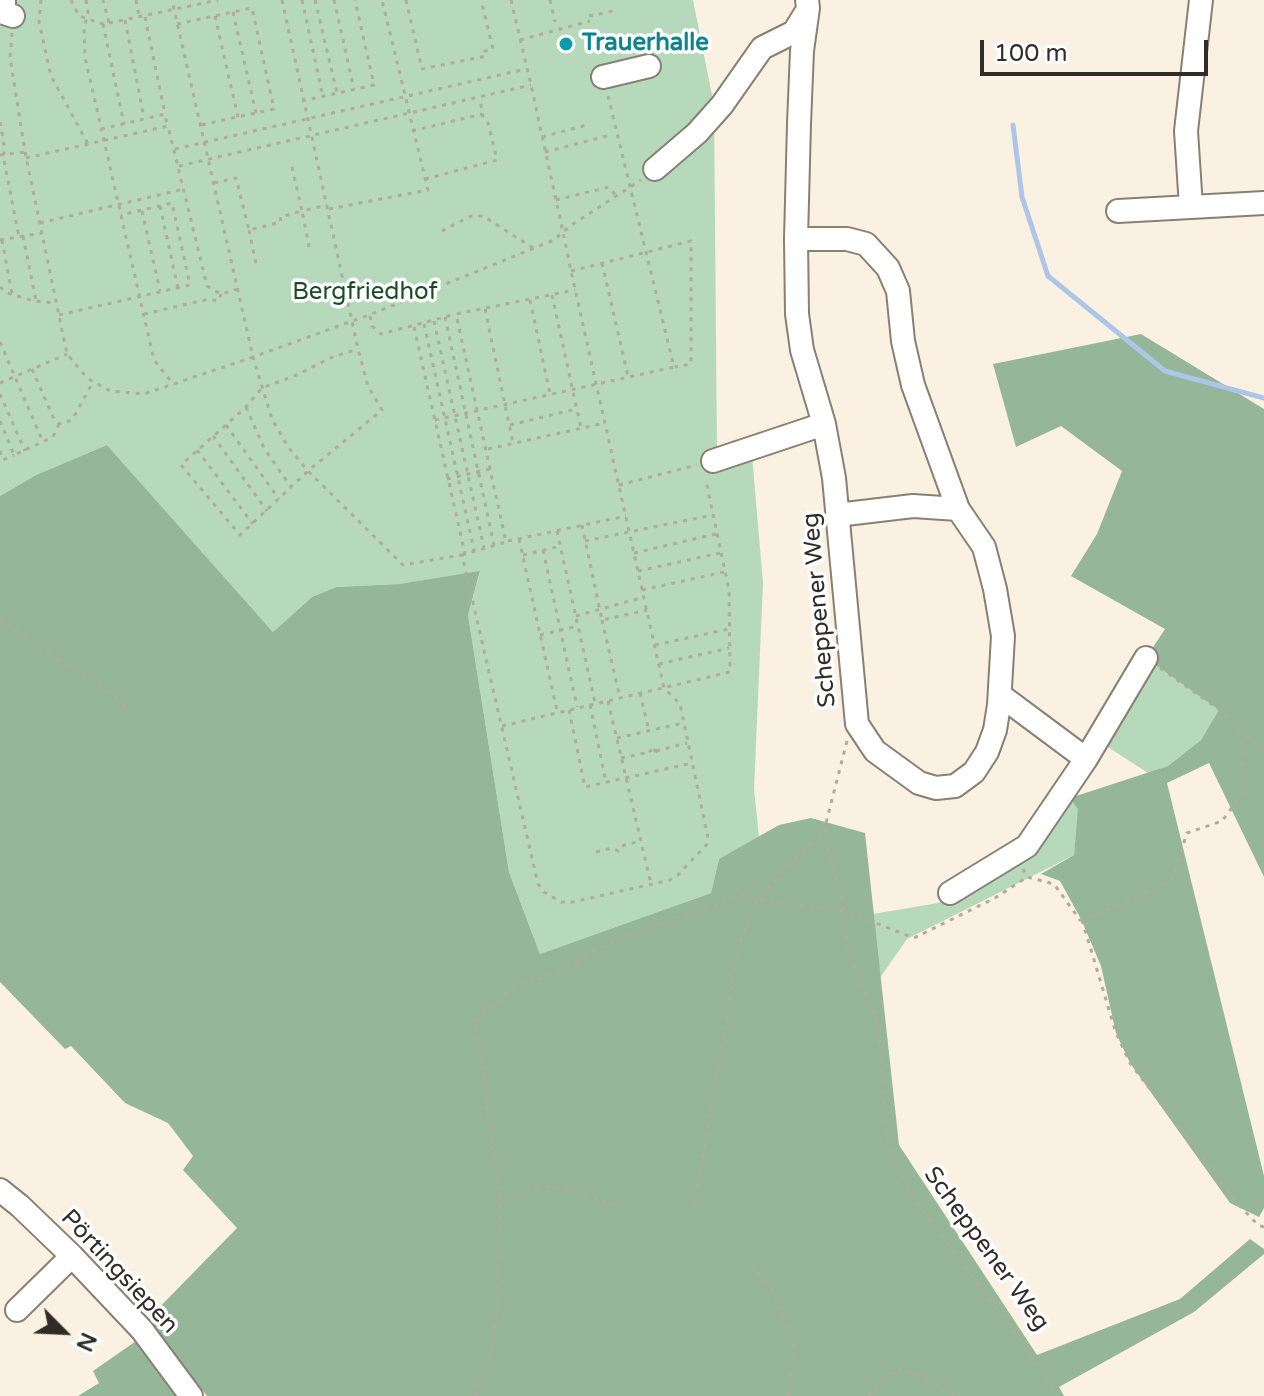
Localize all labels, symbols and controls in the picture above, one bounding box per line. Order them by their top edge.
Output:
scale bar [984,24,1212,74]
place label: Trauerhalle [582,30,709,58]
marker: Trauerhalle [557,35,575,53]
text: 100 m [994,39,1068,68]
park label: Bergfriedhof [292,279,438,307]
street label: Scheppener Weg [797,512,843,708]
street label: Scheppener Weg [917,1162,1055,1336]
street label: Pörtingsiepen [54,1204,184,1340]
north arrow [24,1292,104,1372]
text: N [70,1328,101,1355]

